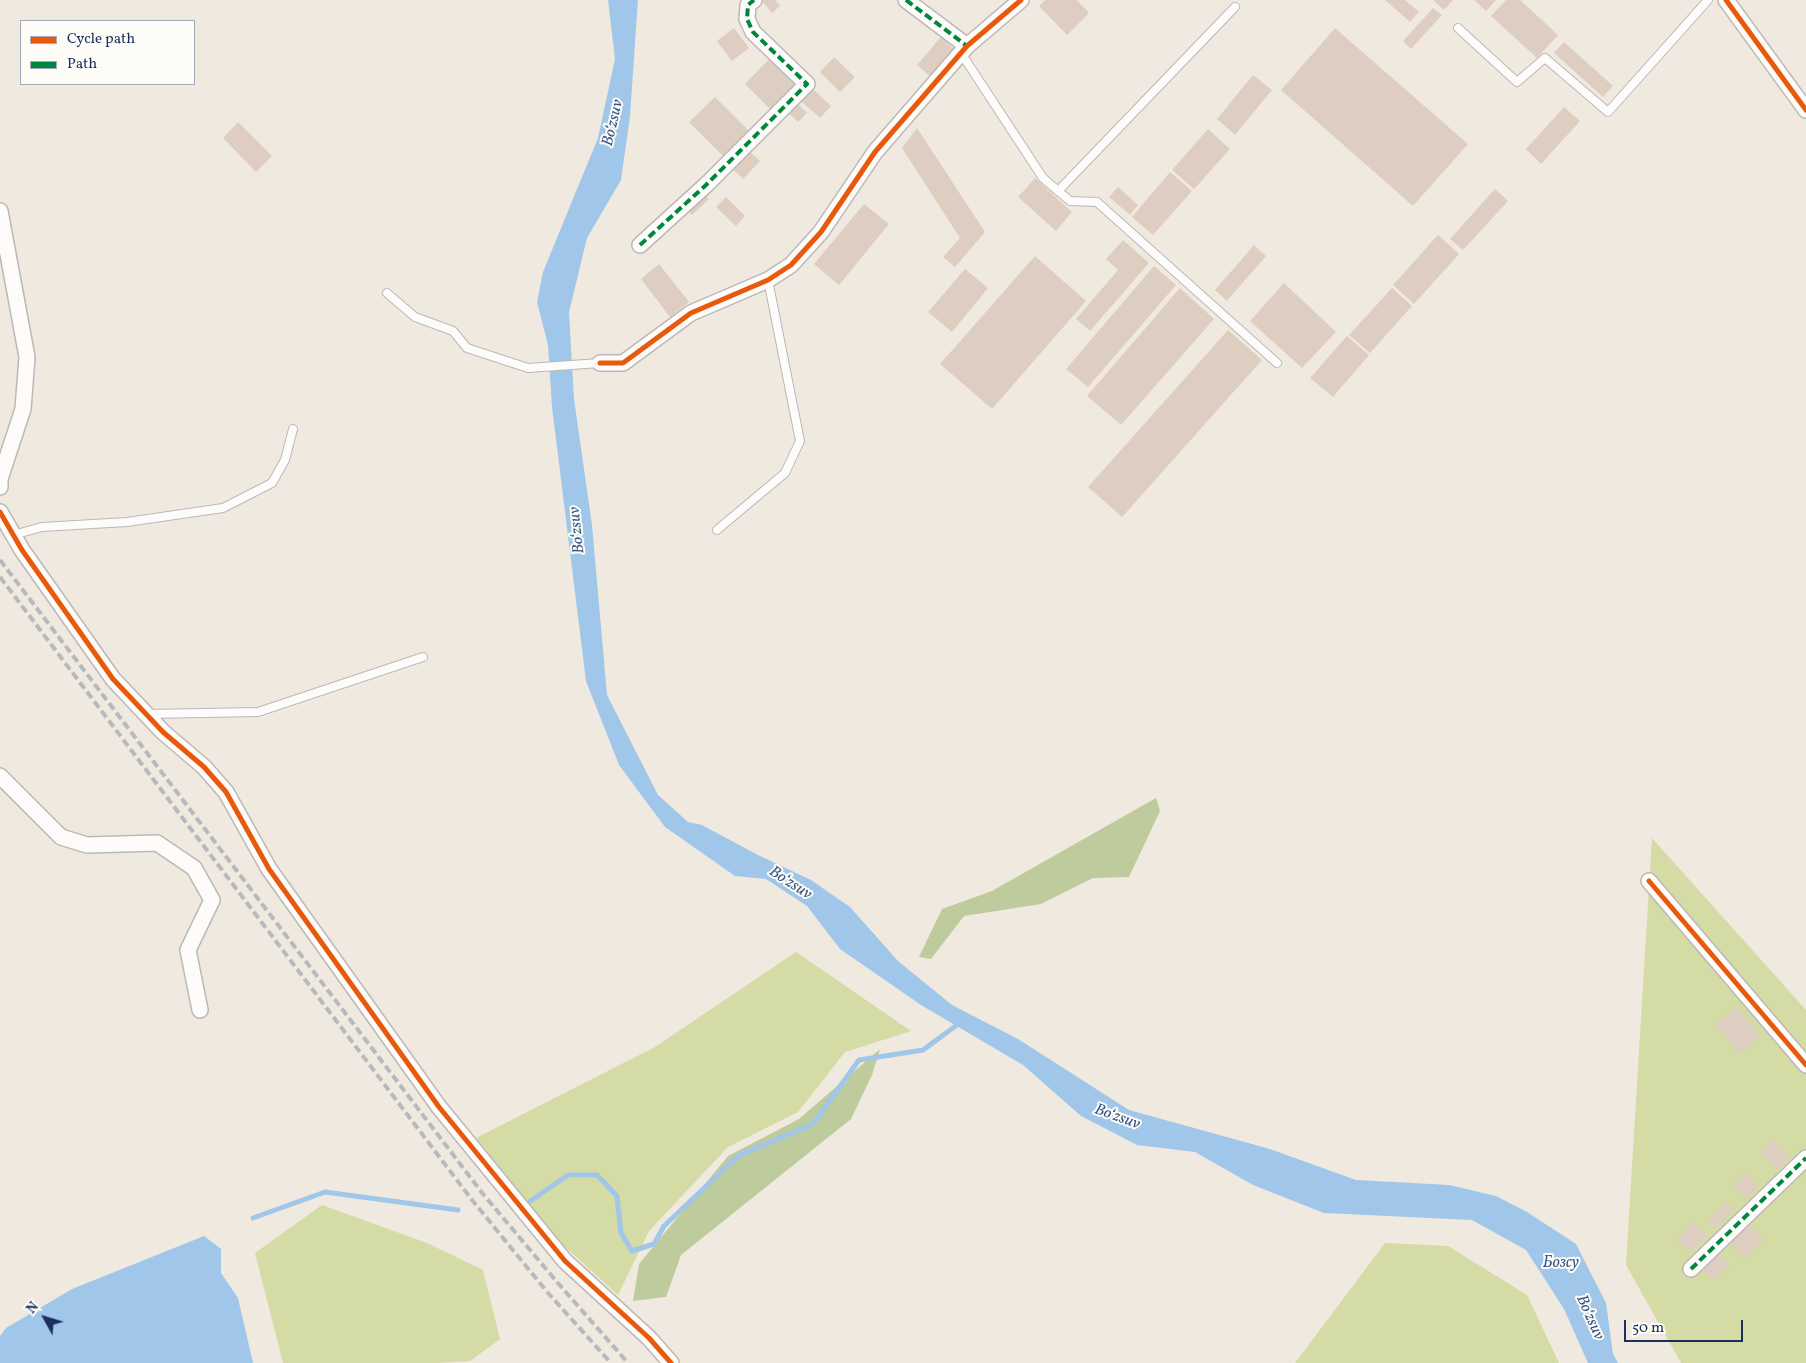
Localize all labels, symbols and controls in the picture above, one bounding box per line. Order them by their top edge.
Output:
legend [20,20,195,85]
text: Cycle path [67,29,135,50]
text: Path [67,54,97,75]
water label: Boʻzsuv [599,98,629,148]
water label: Boʻzsuv [566,505,590,555]
water label: Boʻzsuv [765,863,815,905]
water label: Boʻzsuv [1091,1101,1143,1135]
water label: Бозсу [1543,1254,1579,1274]
water label: Boʻzsuv [1571,1292,1607,1344]
north arrow [20,1293,70,1343]
text: N [22,1298,44,1318]
scale bar [1626,1310,1745,1342]
text: 50 m [1632,1318,1664,1339]

